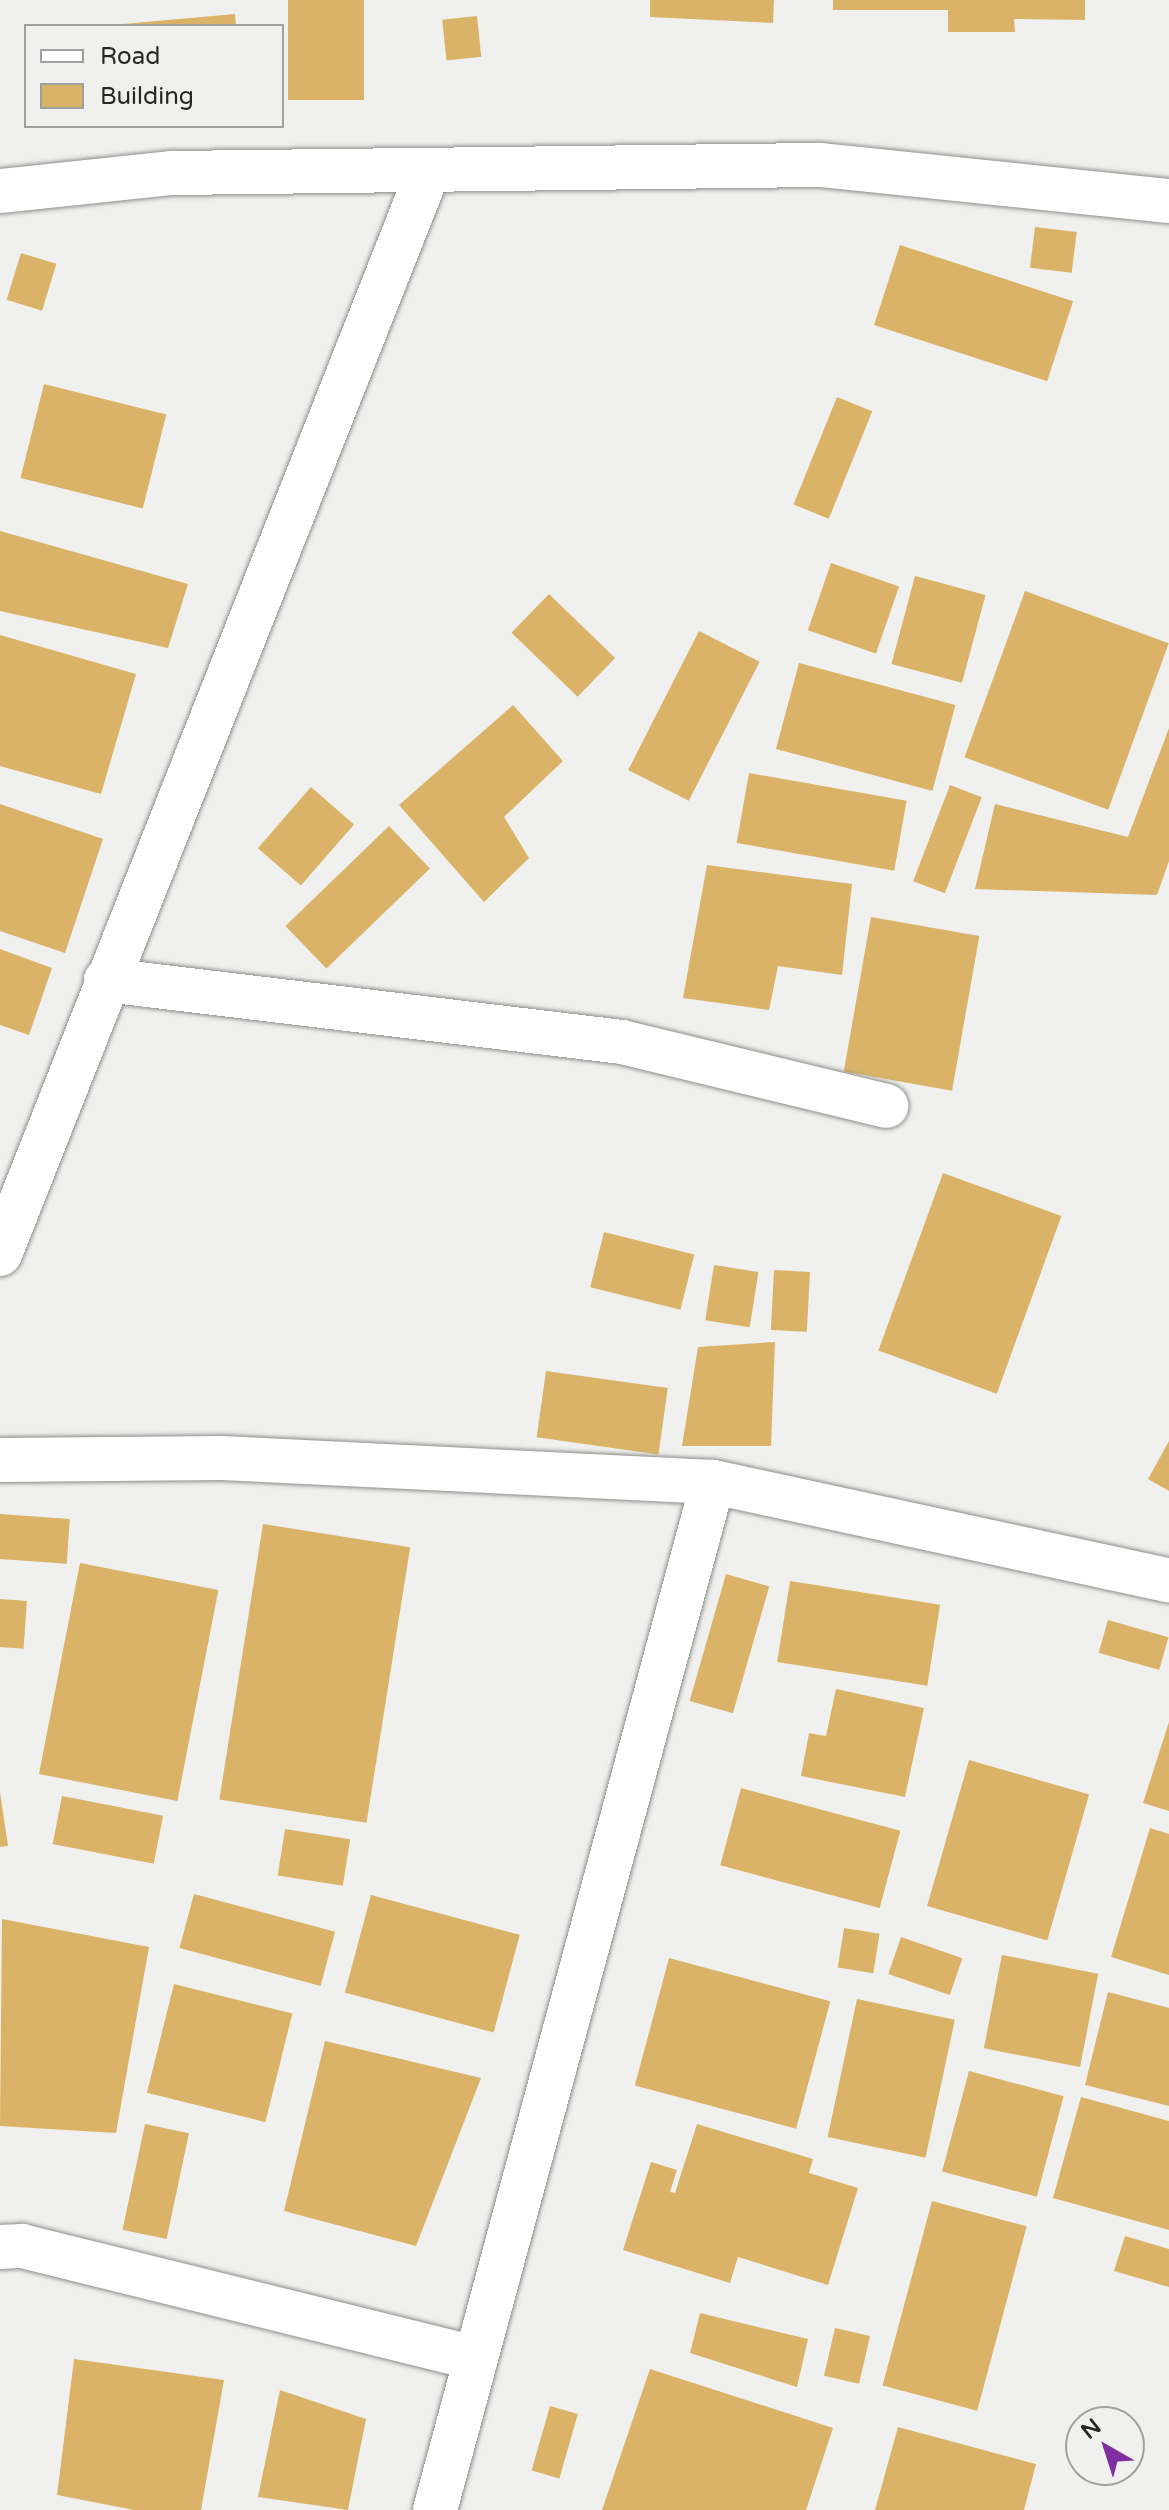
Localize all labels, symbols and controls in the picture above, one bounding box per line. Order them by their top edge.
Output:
legend [24,24,284,128]
text: Road [100,42,160,71]
text: Building [100,82,194,111]
north arrow [1065,2406,1145,2486]
text: N [1076,2413,1106,2445]

